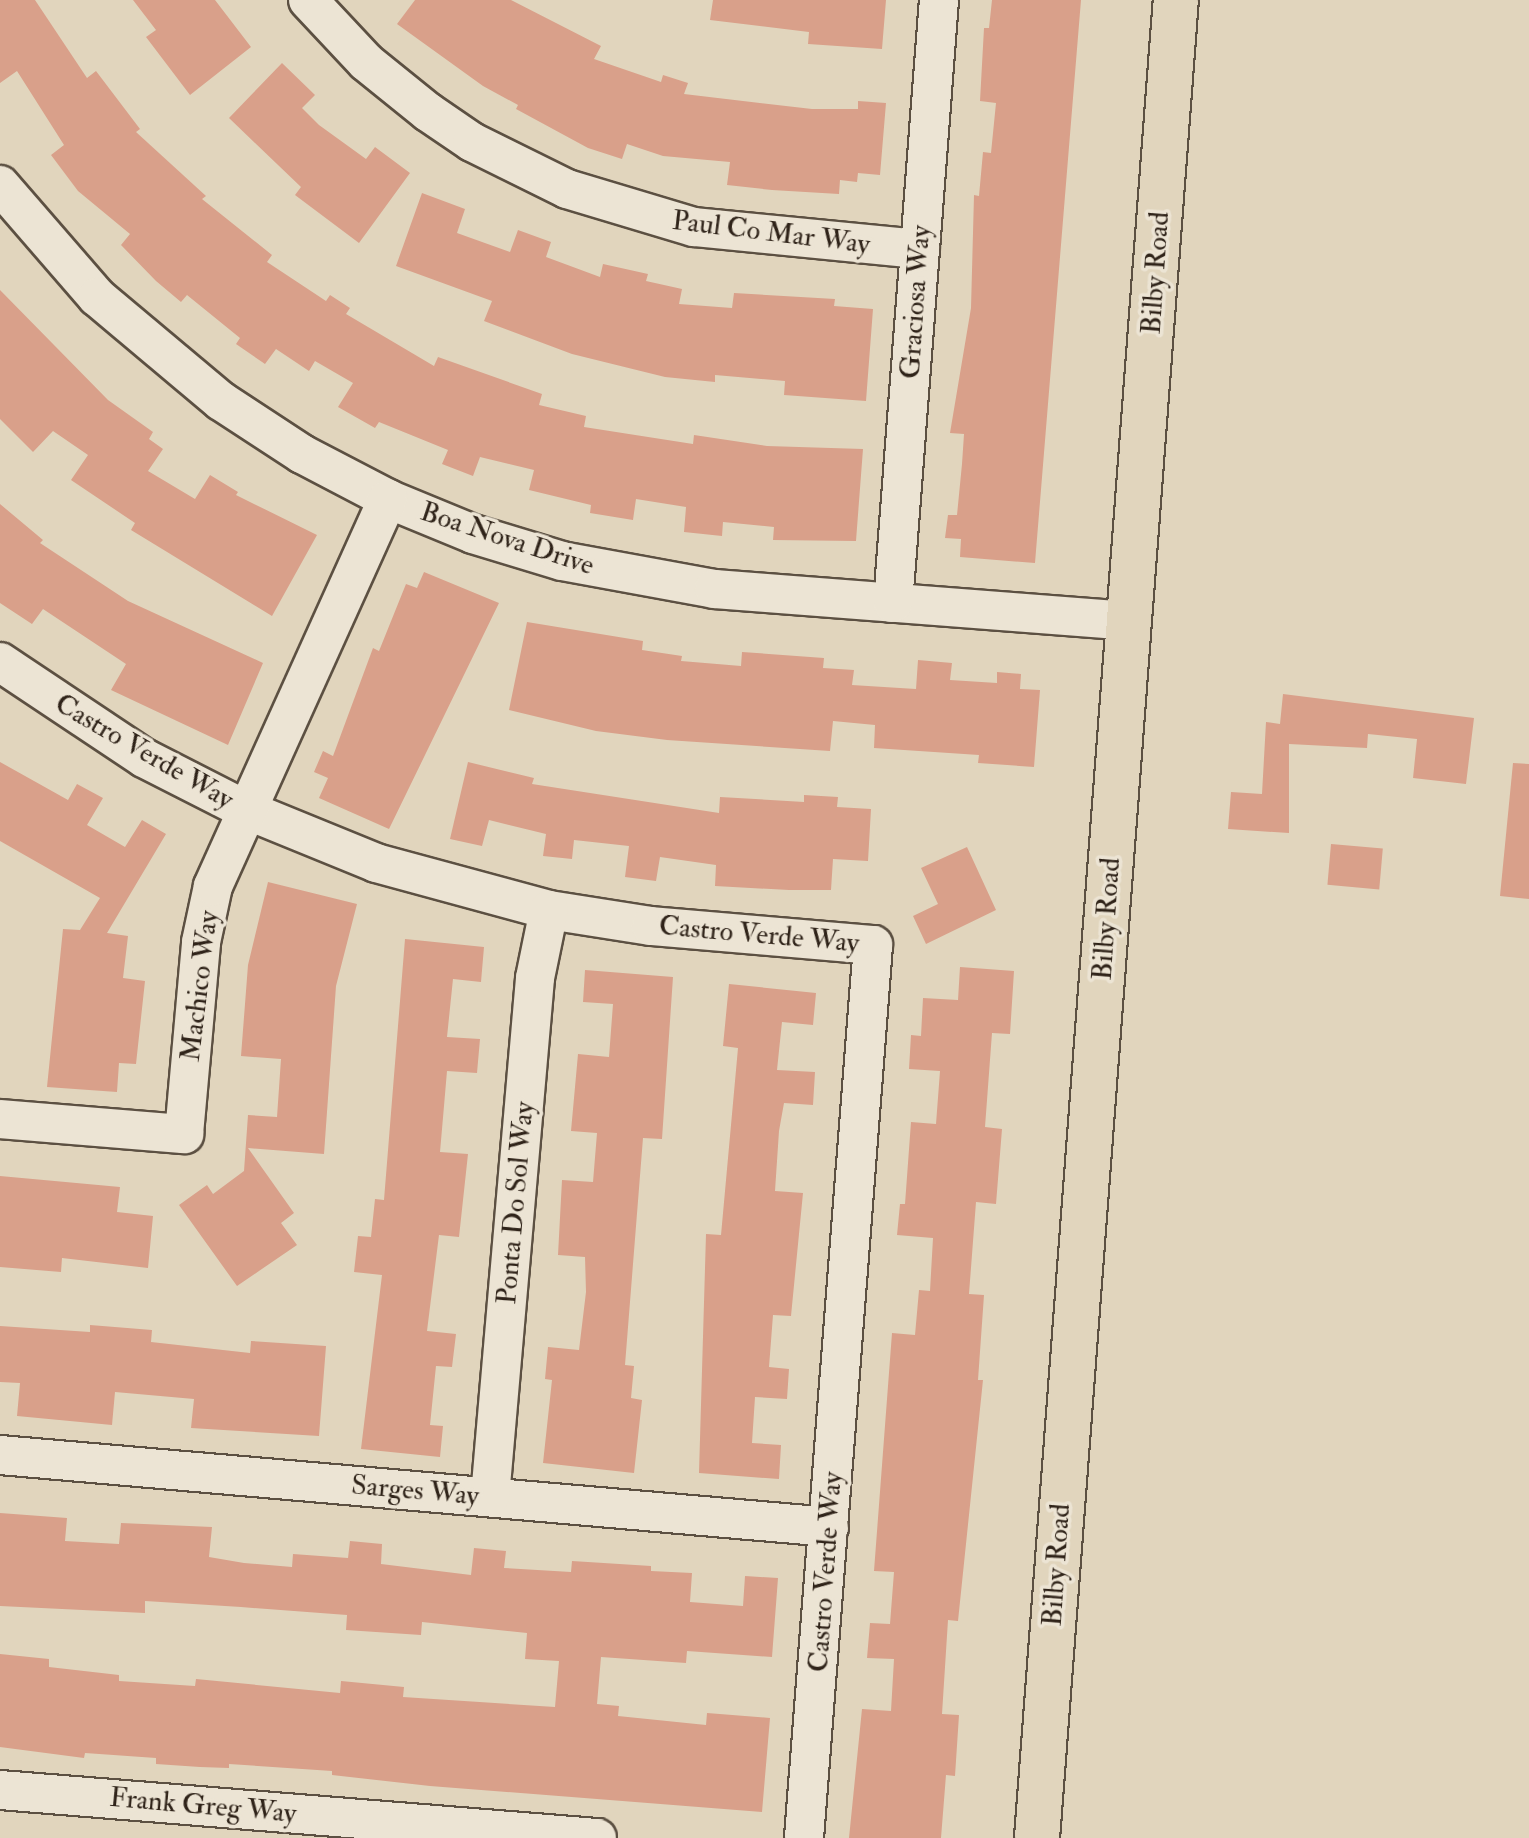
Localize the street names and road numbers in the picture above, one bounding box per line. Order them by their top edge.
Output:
street label: Paul Co Mar Way [670,204,872,262]
street label: Bilby Road [1135,210,1177,336]
street label: Graciosa Way [894,224,938,380]
street label: Boa Nova Drive [416,495,598,583]
street label: Castro Verde Way [49,687,239,817]
street label: Bilby Road [1086,856,1128,982]
street label: Machico Way [174,909,226,1063]
street label: Castro Verde Way [658,910,860,960]
street label: Ponta Do Sol Way [490,1100,542,1306]
street label: Sarges Way [350,1469,480,1513]
street label: Castro Verde Way [802,1471,850,1673]
street label: Bilby Road [1036,1502,1078,1628]
street label: Frank Greg Way [108,1781,298,1831]

